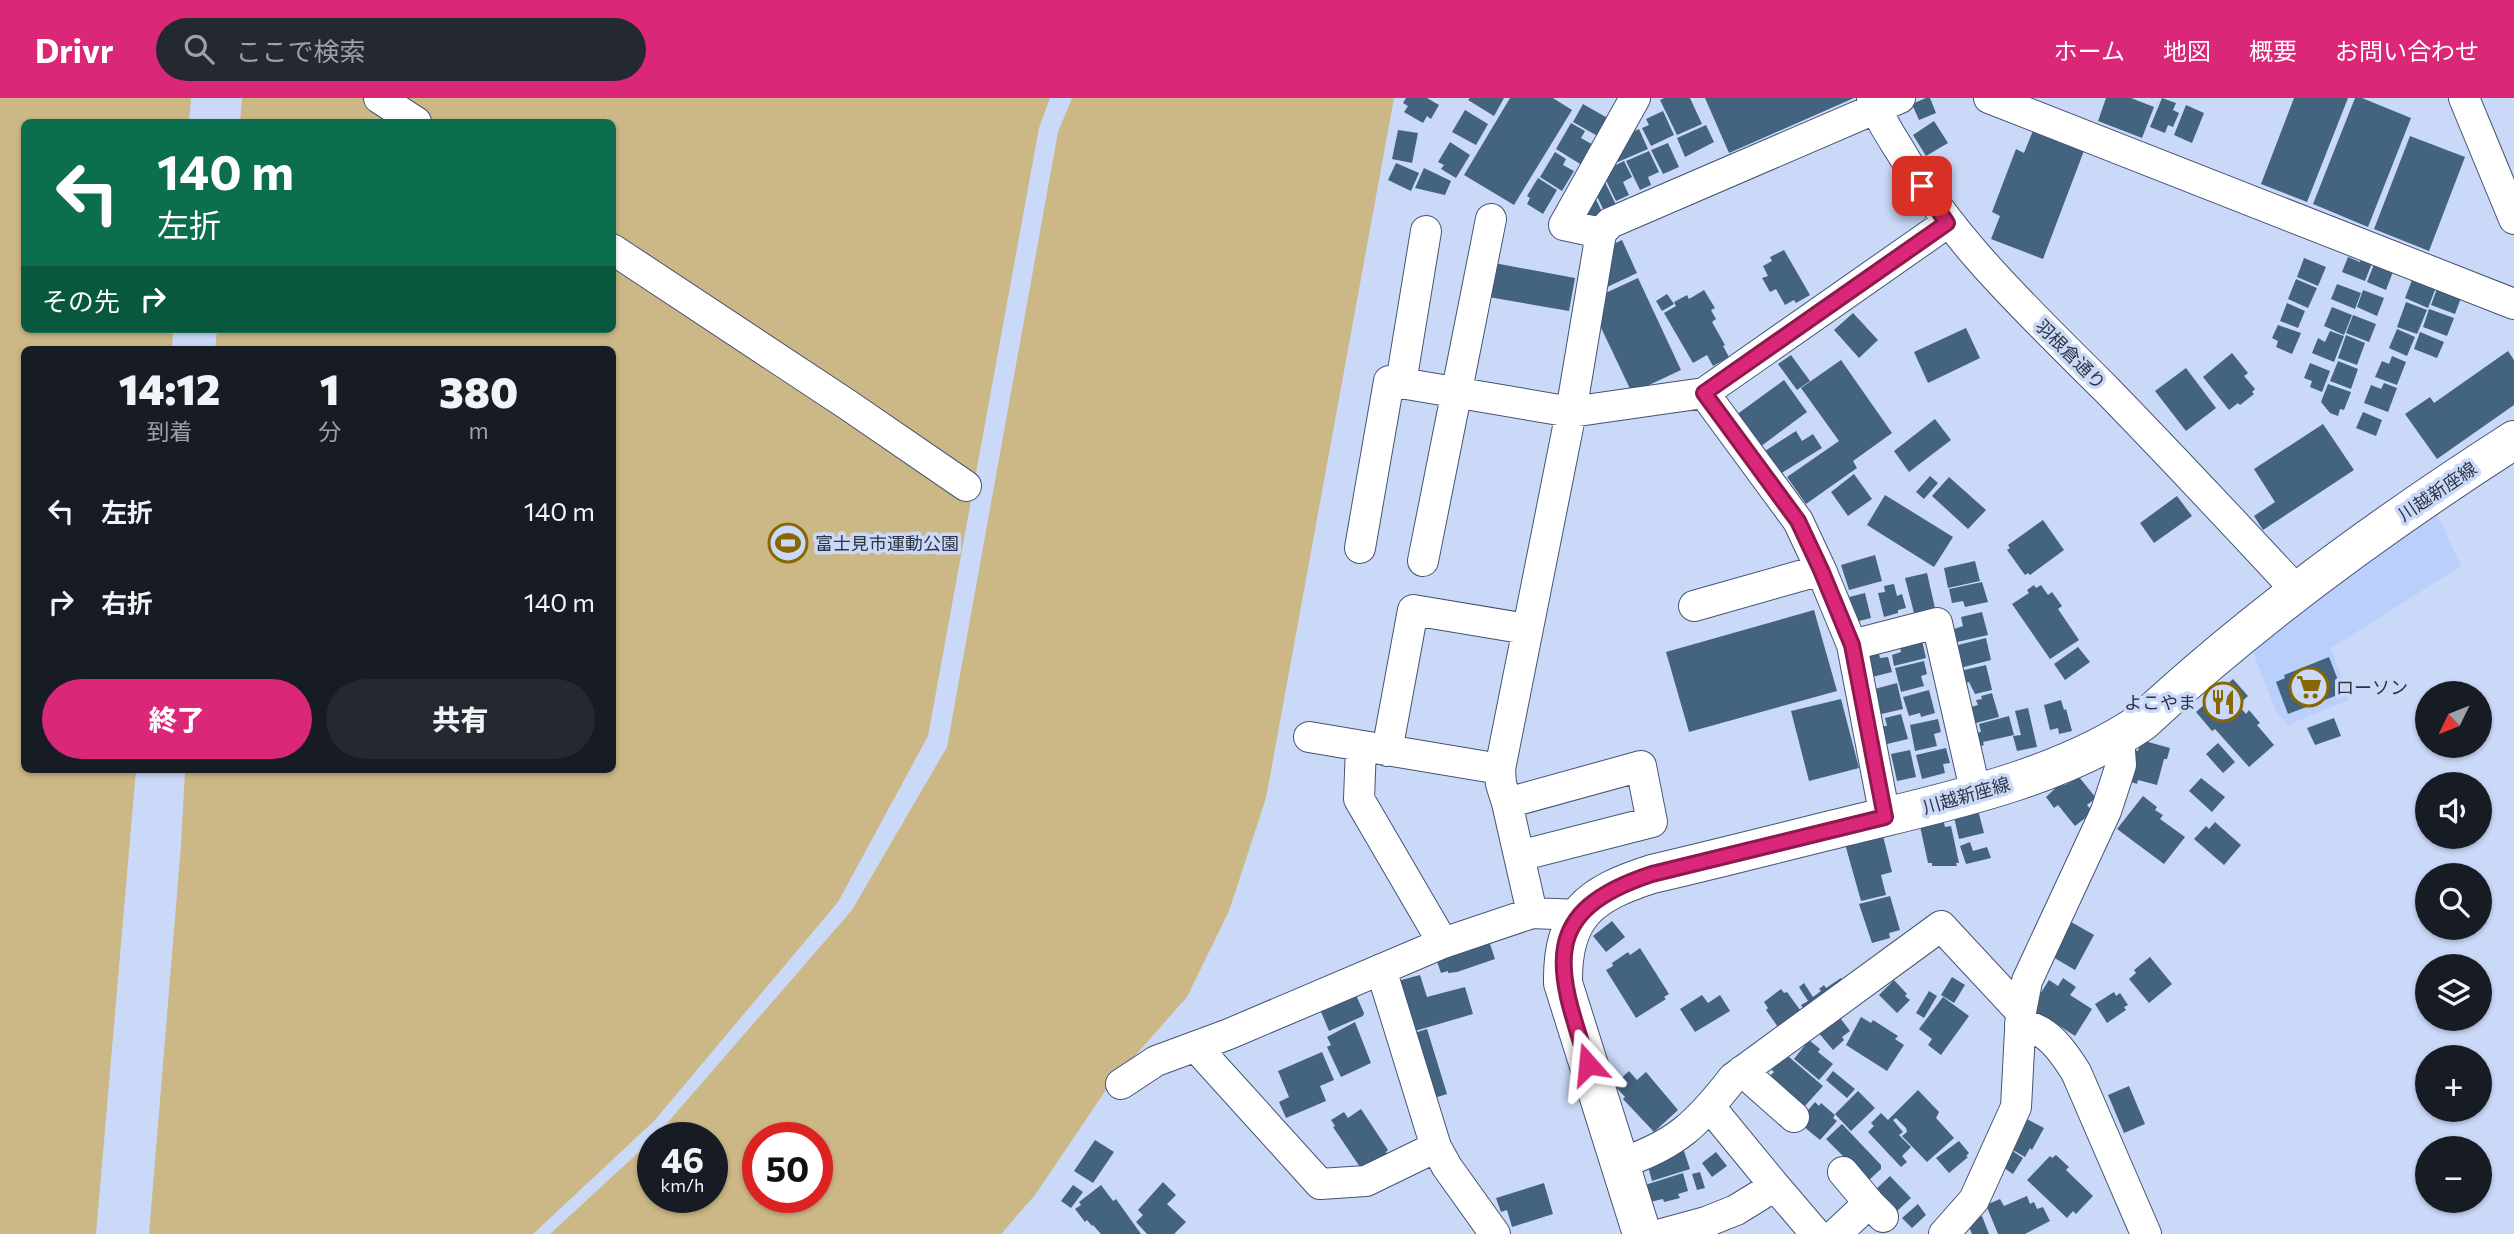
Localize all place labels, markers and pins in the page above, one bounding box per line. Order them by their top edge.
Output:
pin [1892,156,1952,216]
sports icon: 富士見市運動公園 [767,522,809,564]
place label: 富士見市運動公園 [815,532,959,554]
supermarket icon: ローソン [2288,666,2330,708]
place label: ローソン [2336,676,2408,698]
restaurant icon: よこやま [2202,681,2244,723]
place label: よこやま [2124,691,2196,713]

